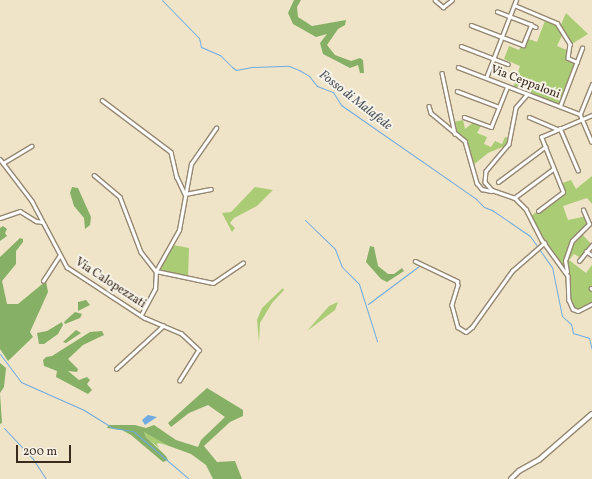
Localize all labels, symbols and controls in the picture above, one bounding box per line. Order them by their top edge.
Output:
street label: Via Ceppaloni [488,63,562,103]
water label: Fosso di Malafede [315,68,395,134]
street label: Via Calopezzati [72,256,148,312]
scale bar [18,437,73,463]
text: 200 m [23,444,57,460]

